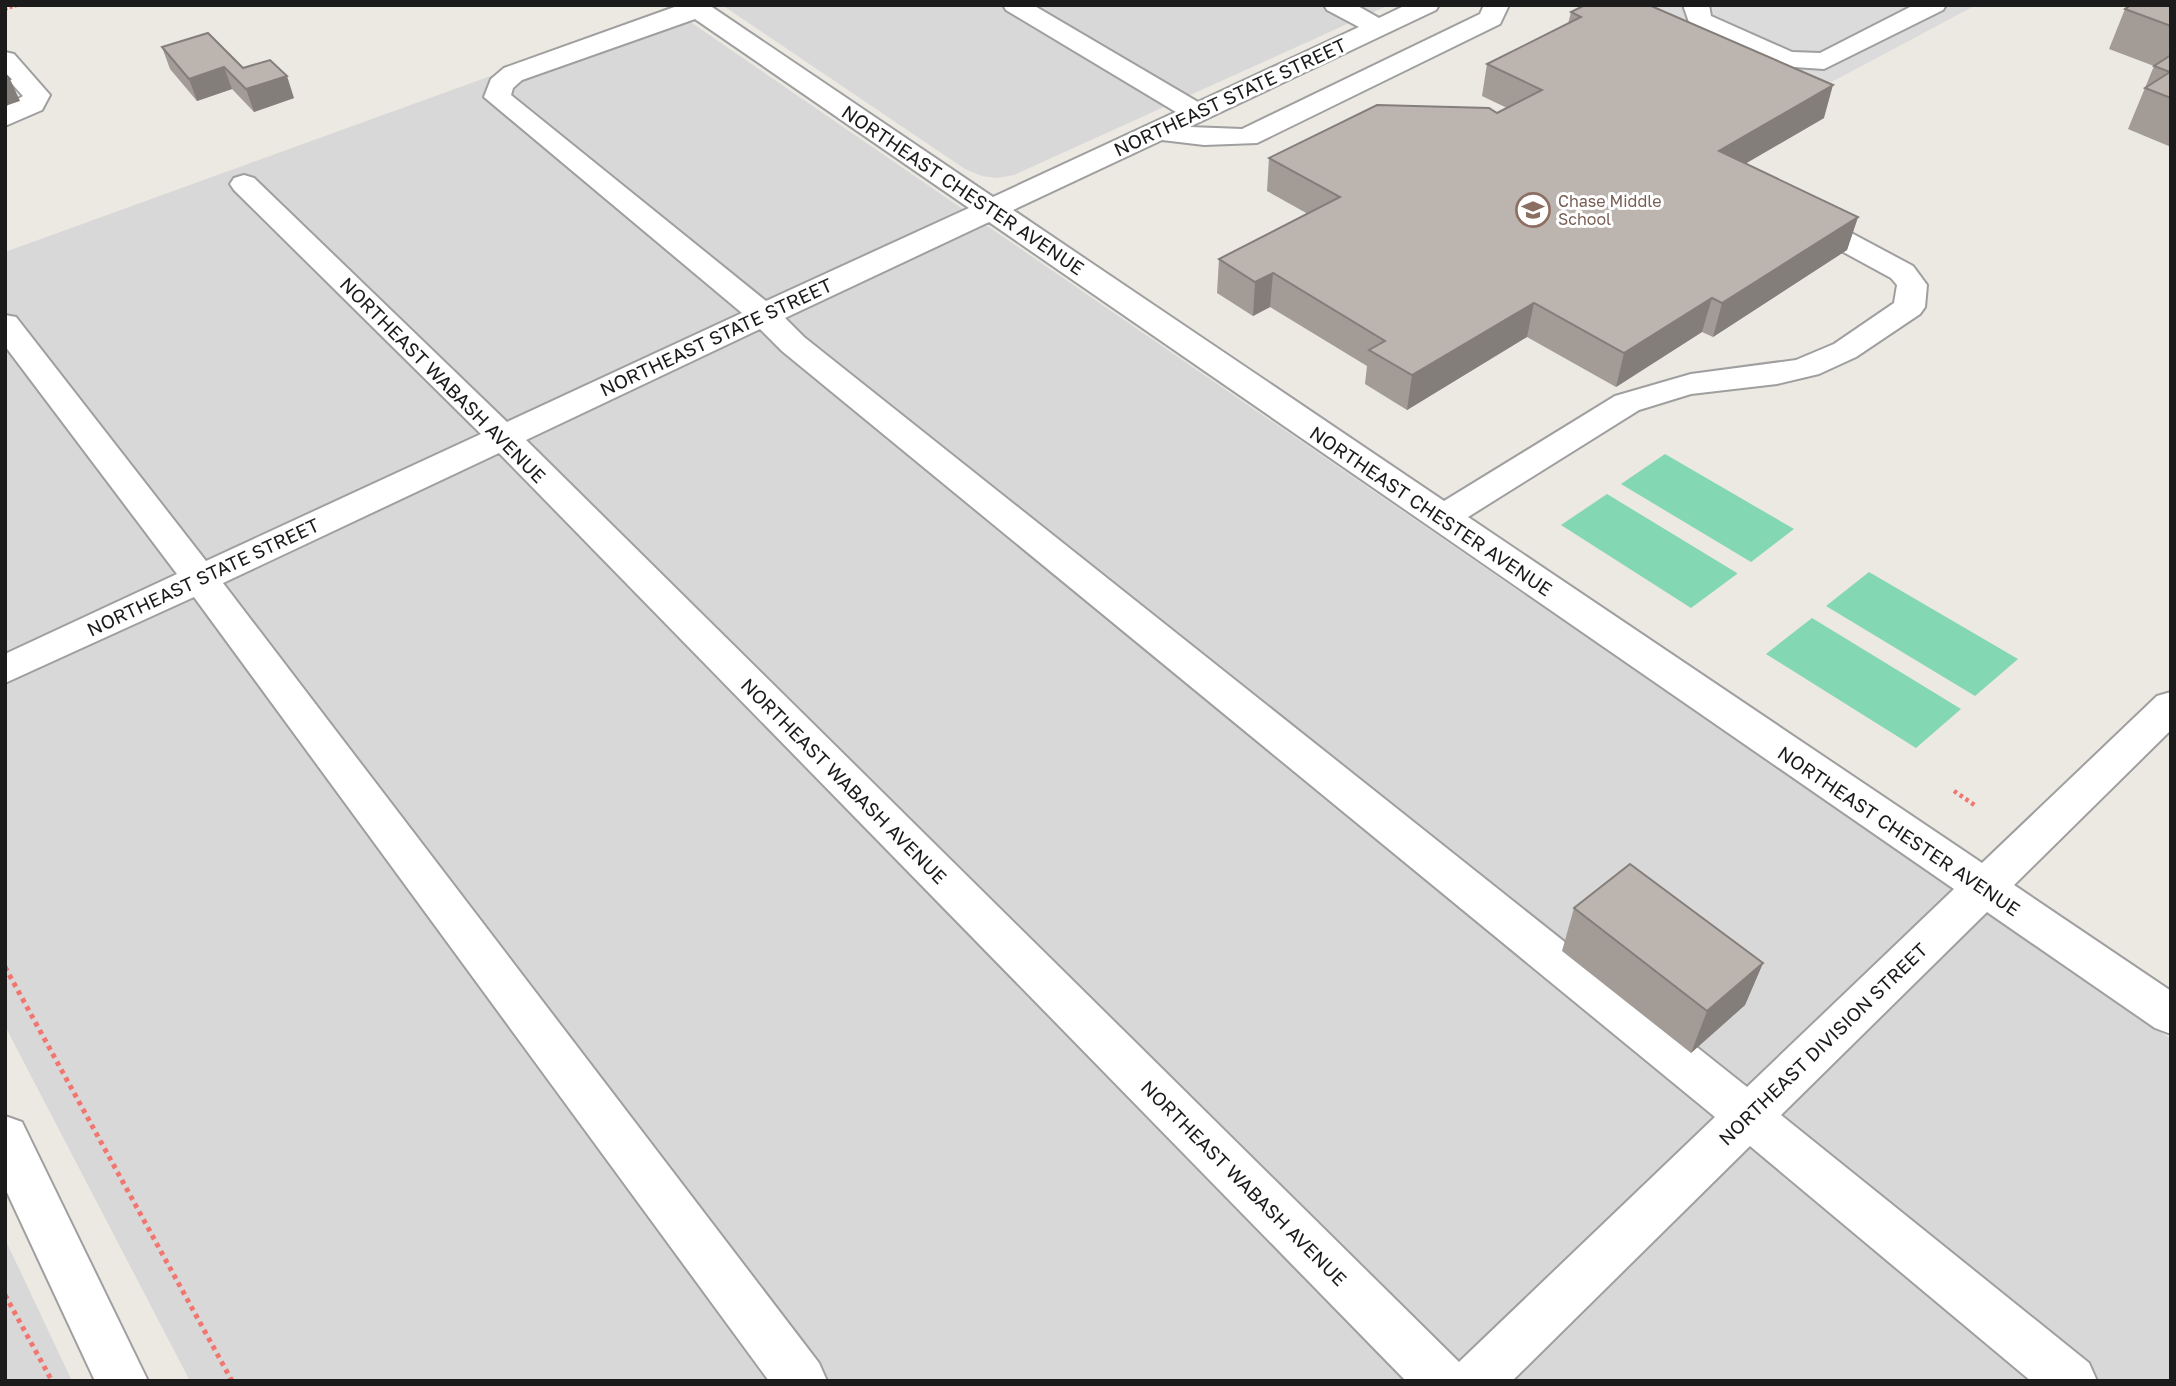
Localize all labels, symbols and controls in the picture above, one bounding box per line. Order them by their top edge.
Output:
street label: NORTHEAST STATE STREET [1110,32,1350,161]
street label: NORTHEAST CHESTER AVENUE [838,100,1089,279]
school or university icon: Chase Middle School [1514,191,1552,229]
place label: Chase Middle School [1558,191,1662,229]
street label: NORTHEAST WABASH AVENUE [336,272,551,487]
street label: NORTHEAST STATE STREET [596,272,836,401]
street label: NORTHEAST CHESTER AVENUE [1306,421,1557,600]
street label: NORTHEAST STATE STREET [83,512,323,641]
street label: NORTHEAST WABASH AVENUE [737,673,952,888]
street label: NORTHEAST CHESTER AVENUE [1774,741,2025,920]
street label: NORTHEAST DIVISION STREET [1714,938,1932,1150]
street label: NORTHEAST WABASH AVENUE [1137,1075,1352,1290]

